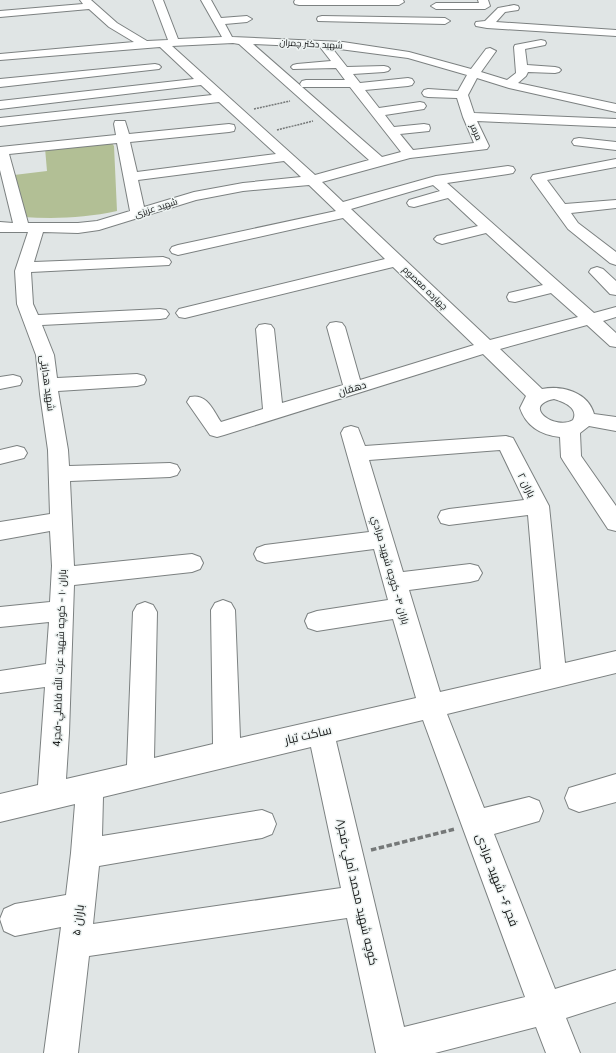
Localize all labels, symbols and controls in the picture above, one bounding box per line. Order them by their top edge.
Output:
street label: شهید دکتر چمران [279,36,343,52]
street label: مرمر [468,121,485,142]
street label: شهید عزیزی [133,195,179,220]
street label: چهارده معصوم [400,264,450,313]
street label: شهید هدایتی [37,354,58,412]
street label: دهقان [336,378,368,399]
street label: باران ۲ [515,471,538,500]
street label: باران ۴- كوچه شهيد مرادي [368,514,412,626]
street label: باران ۱۰ - كوچه شهيد عزت الله فاضلي-فجر4 [49,569,70,747]
street label: ساکت تبار [282,722,333,747]
street label: كوچه شهيد محمد آملي-فجر۸ [330,817,382,967]
street label: فجر ۶- شهید مرادی [473,831,522,928]
street label: باران ۵ [68,904,87,936]

